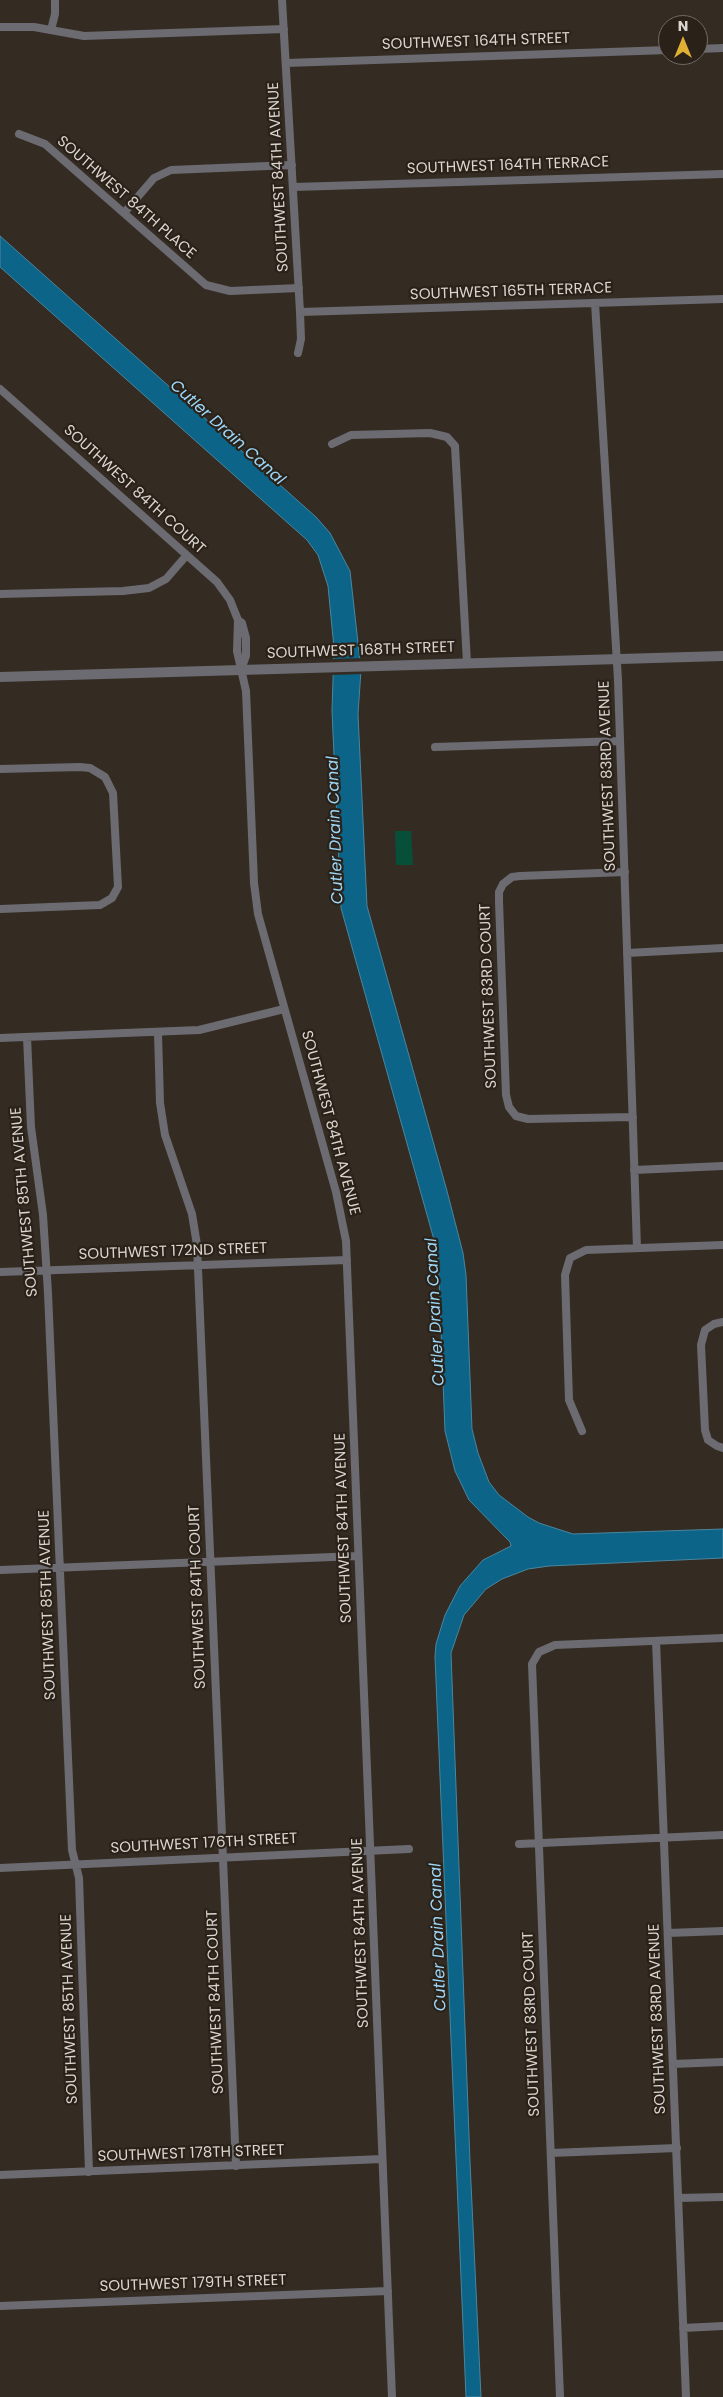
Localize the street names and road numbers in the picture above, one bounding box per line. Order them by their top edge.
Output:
street label: SOUTHWEST 164TH STREET [382,30,570,54]
street label: SOUTHWEST 84TH AVENUE [265,82,293,272]
street label: SOUTHWEST 84TH PLACE [53,133,199,263]
street label: SOUTHWEST 164TH TERRACE [407,153,609,179]
street label: SOUTHWEST 165TH TERRACE [410,279,612,305]
street label: SOUTHWEST 84TH COURT [59,422,209,558]
street label: SOUTHWEST 168TH STREET [267,639,455,663]
street label: SOUTHWEST 83RD AVENUE [596,680,620,872]
street label: SOUTHWEST 83RD COURT [477,903,501,1089]
street label: SOUTHWEST 84TH AVENUE [297,1029,363,1217]
street label: SOUTHWEST 85TH AVENUE [8,1106,42,1298]
street label: SOUTHWEST 172ND STREET [78,1240,268,1264]
street label: SOUTHWEST 84TH AVENUE [332,1433,356,1623]
street label: SOUTHWEST 84TH COURT [186,1504,210,1690]
street label: SOUTHWEST 85TH AVENUE [36,1510,60,1700]
street label: SOUTHWEST 176TH STREET [110,1830,298,1858]
street label: SOUTHWEST 84TH AVENUE [349,1838,373,2028]
street label: SOUTHWEST 84TH COURT [204,1909,228,2095]
street label: SOUTHWEST 85TH AVENUE [58,1914,82,2104]
street label: SOUTHWEST 83RD AVENUE [646,1923,670,2115]
street label: SOUTHWEST 83RD COURT [520,1931,544,2117]
street label: SOUTHWEST 178TH STREET [97,2142,285,2166]
street label: SOUTHWEST 179TH STREET [99,2272,287,2296]

